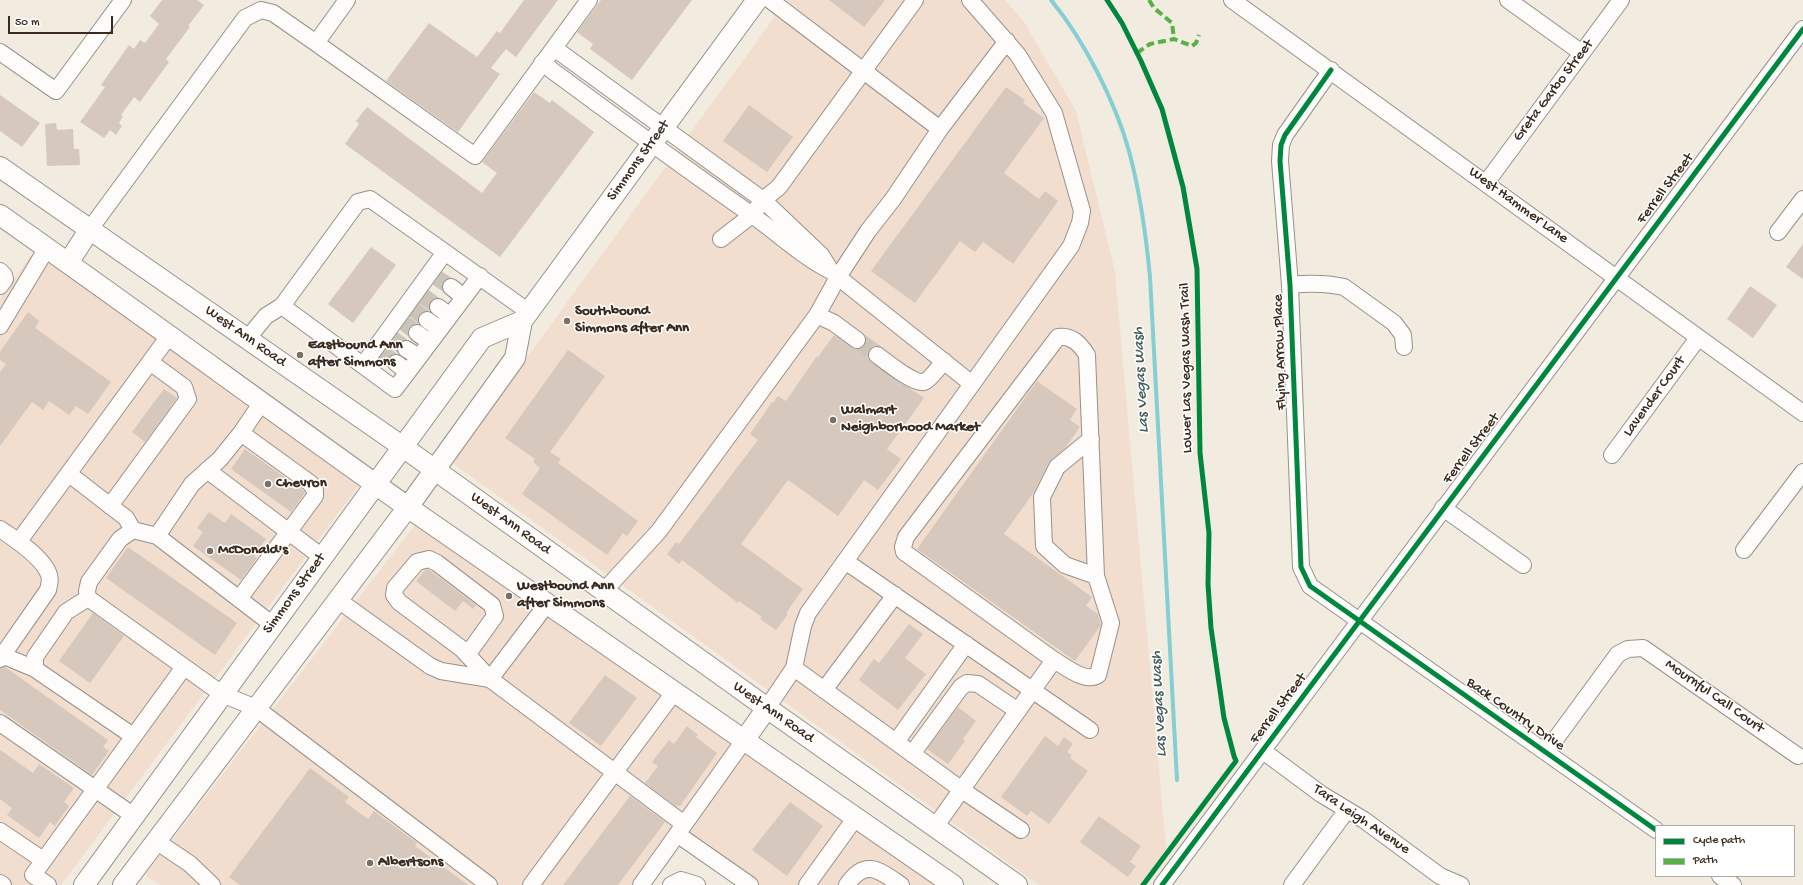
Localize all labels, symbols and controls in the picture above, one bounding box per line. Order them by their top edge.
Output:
scale bar [10,8,115,34]
text: 50 m [15,16,40,30]
street label: Greta Garbo Street [1510,37,1598,145]
street label: Simmons Street [604,117,674,205]
street label: Ferrell Street [1634,150,1698,228]
street label: West Hammer Lane [1465,164,1571,248]
street label: Lower Las Vegas Wash Trail [1177,283,1197,453]
street label: Flying Arrow Place [1270,294,1292,410]
street label: West Ann Road [201,302,289,372]
place label: Southbound Simmons after Ann [575,303,689,338]
marker: Southbound Simmons after Ann [562,316,572,326]
water label: Las Vegas Wash [1130,326,1154,434]
place label: Eastbound Ann after Simmons [308,337,403,372]
marker: Eastbound Ann after Simmons [295,350,305,360]
street label: Lavender Court [1620,353,1690,441]
place label: Walmart Neighborhood Market [841,402,980,437]
street label: Ferrell Street [1440,410,1504,488]
marker: Walmart Neighborhood Market [828,415,838,425]
place label: Chevron [276,475,327,493]
marker: Chevron [263,479,273,489]
street label: West Ann Road [466,489,554,559]
place label: McDonald's [218,542,288,560]
marker: McDonald's [205,546,215,556]
street label: Simmons Street [260,550,330,638]
place label: Westbound Ann after Simmons [517,578,614,613]
marker: Westbound Ann after Simmons [504,591,514,601]
water label: Las Vegas Wash [1148,650,1172,758]
street label: Mournful Call Court [1661,656,1767,738]
street label: Ferrell Street [1247,670,1311,748]
street label: Back Country Drive [1462,674,1568,756]
street label: West Ann Road [729,678,817,748]
street label: Tara Leigh Avenue [1309,781,1413,859]
legend [1655,825,1795,877]
text: Cycle path [1693,834,1745,848]
place label: Albertsons [378,854,443,872]
text: Path [1693,854,1718,868]
marker: Albertsons [365,858,375,868]

